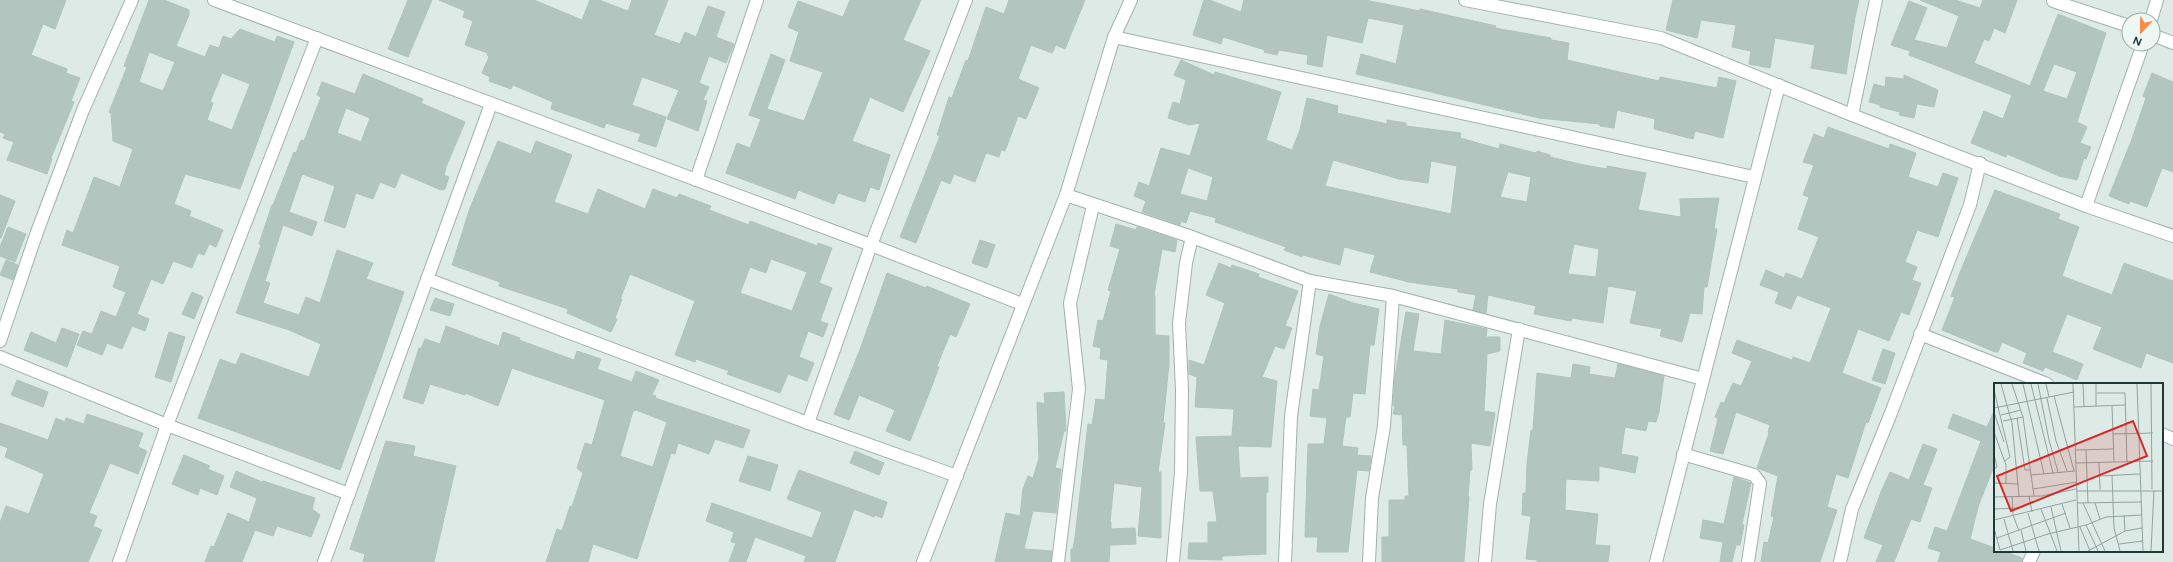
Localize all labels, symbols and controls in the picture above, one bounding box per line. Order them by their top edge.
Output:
north arrow [2121,12,2161,52]
text: N [2131,33,2144,48]
inset map [1994,383,2163,552]

